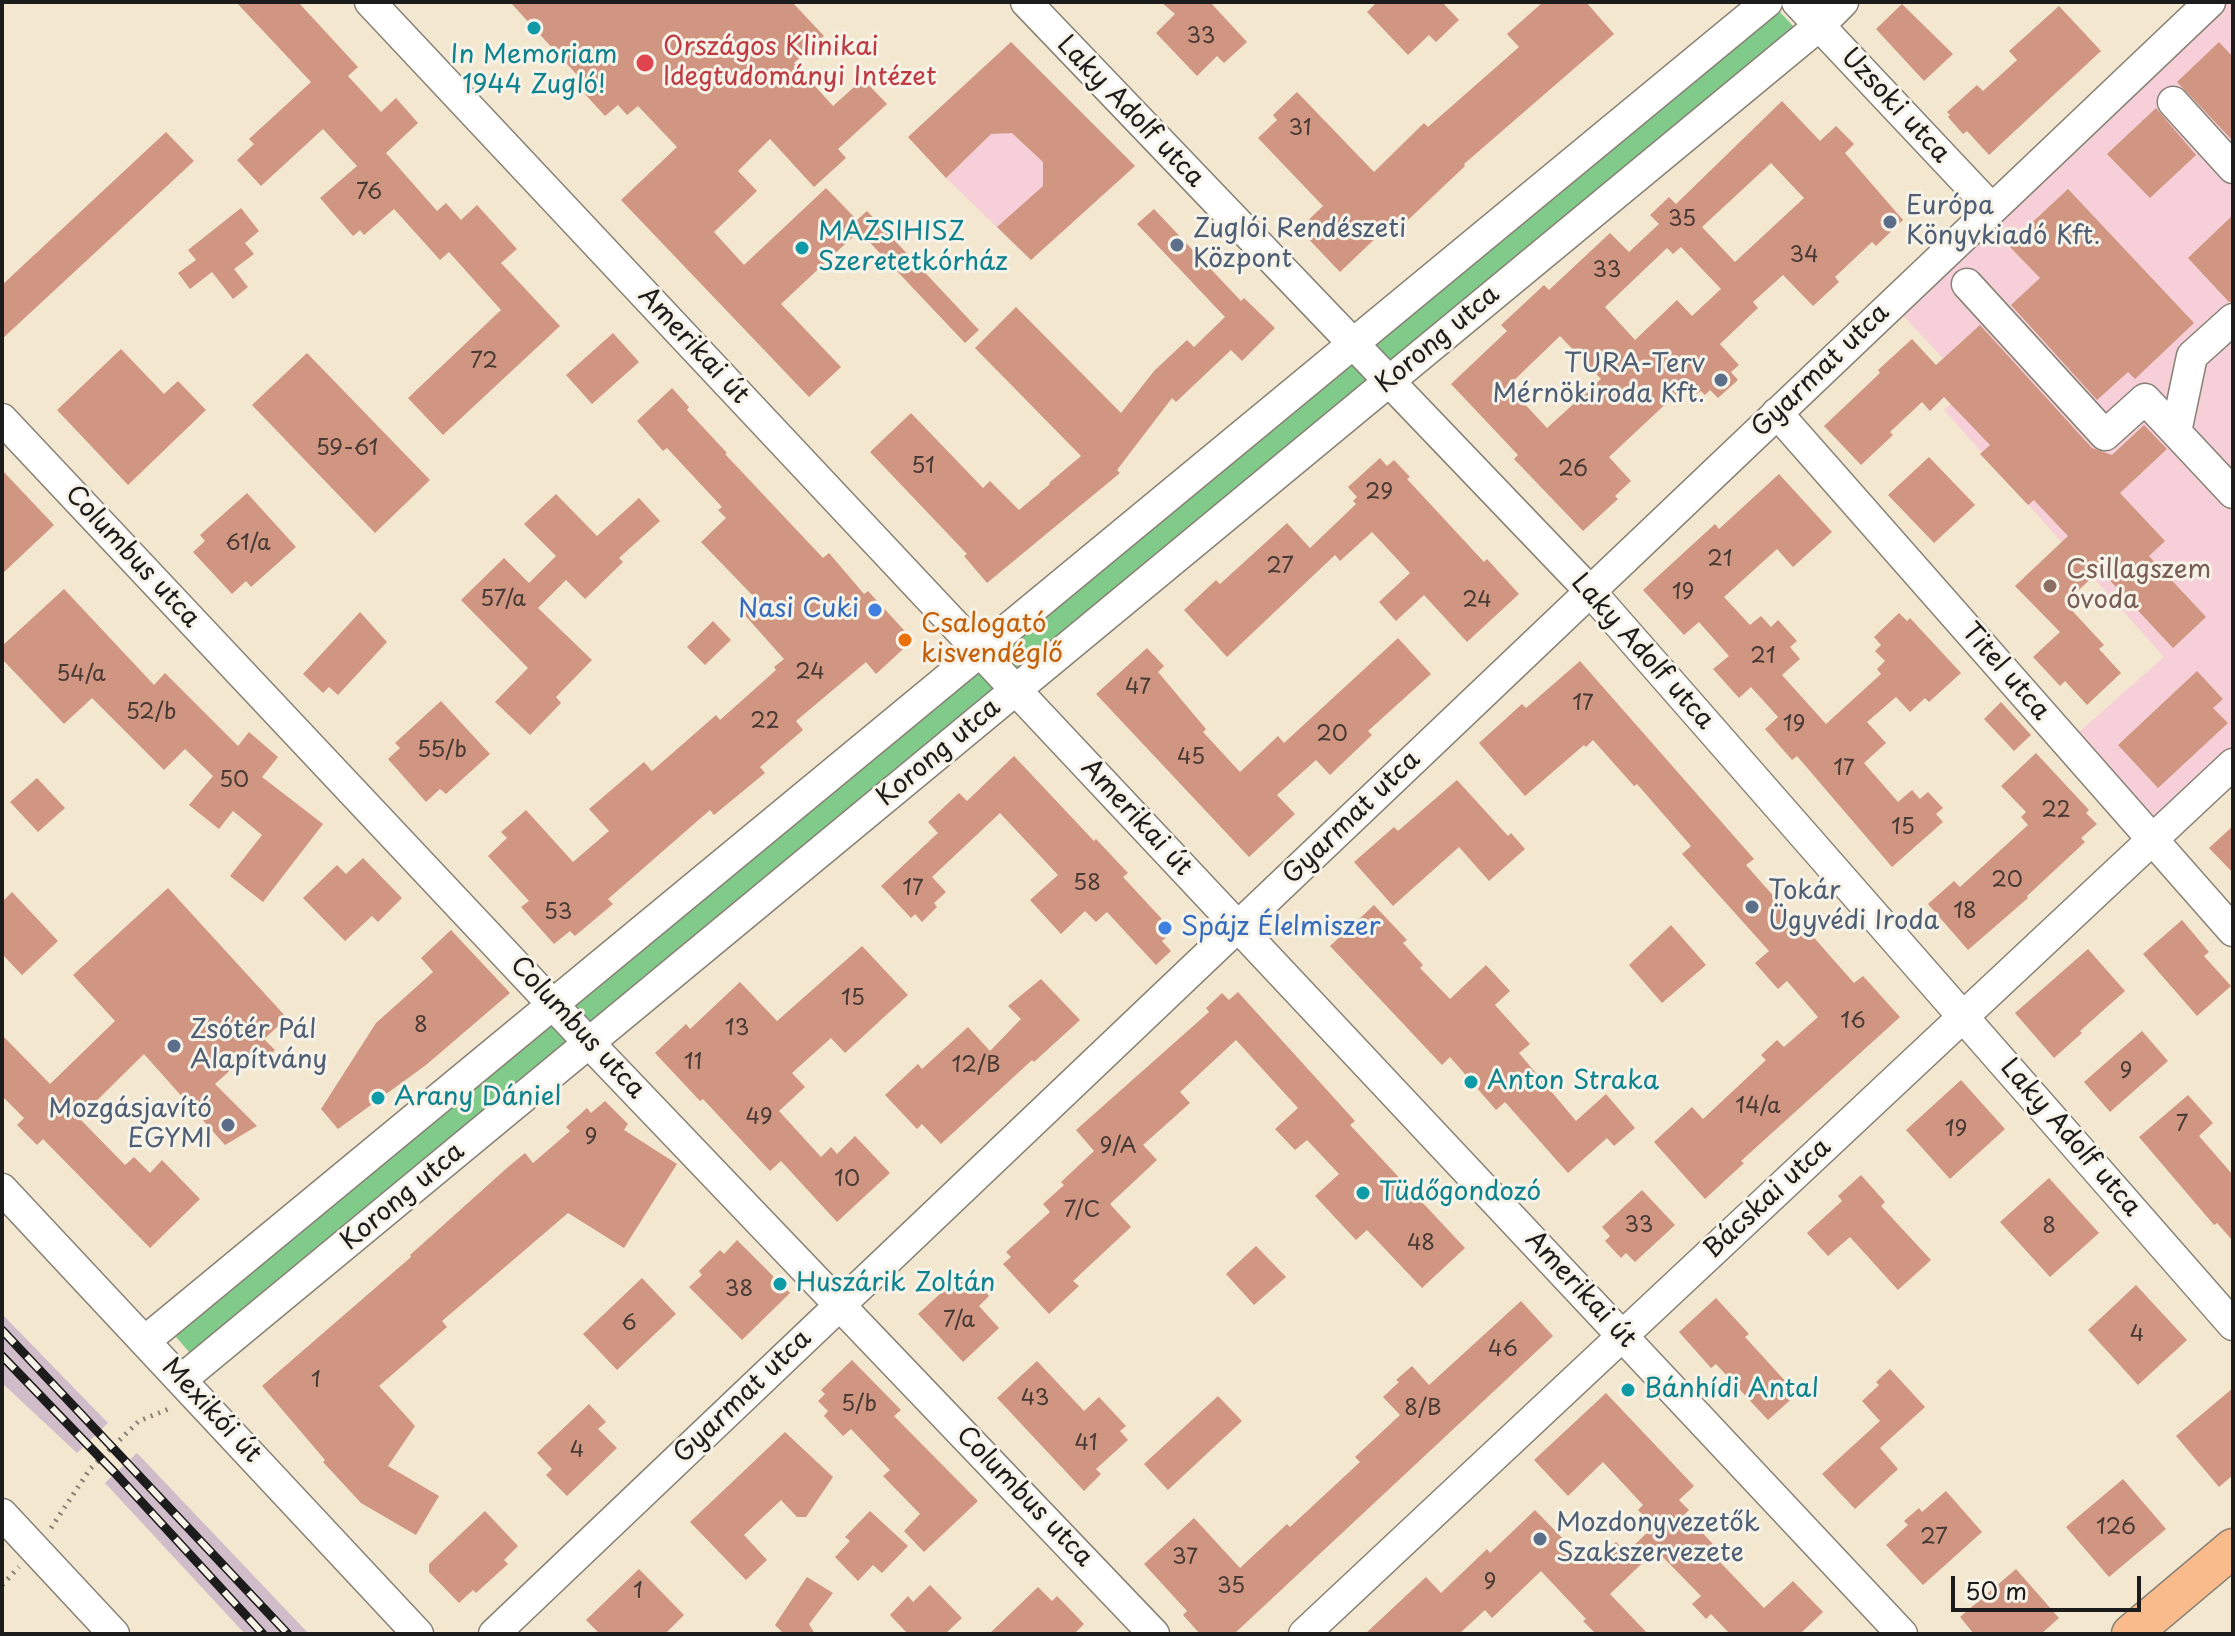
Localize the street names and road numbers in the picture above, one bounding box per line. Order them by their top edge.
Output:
street label: Laky Adolf utca [1050,30,1210,194]
street label: Uzsoki utca [1834,42,1956,170]
street label: Korong utca [1370,279,1506,401]
street label: Amerikai út [631,281,755,411]
street label: Gyarmat utca [1746,298,1896,444]
street label: Columbus utca [58,479,206,635]
street label: Laky Adolf utca [1564,568,1720,736]
street label: Titel utca [1954,617,2056,727]
street label: Korong utca [871,692,1007,814]
street label: Gyarmat utca [1277,745,1427,891]
street label: Amerikai út [1074,753,1198,883]
street label: Columbus utca [503,950,651,1106]
street label: Laky Adolf utca [1993,1053,2147,1223]
street label: Bácskai utca [1698,1132,1838,1266]
street label: Korong utca [335,1136,471,1258]
street label: Amerikai út [1518,1225,1642,1355]
street label: Gyarmat utca [668,1324,818,1470]
street label: Mexikói út [155,1352,267,1470]
street label: Columbus utca [949,1420,1099,1574]

